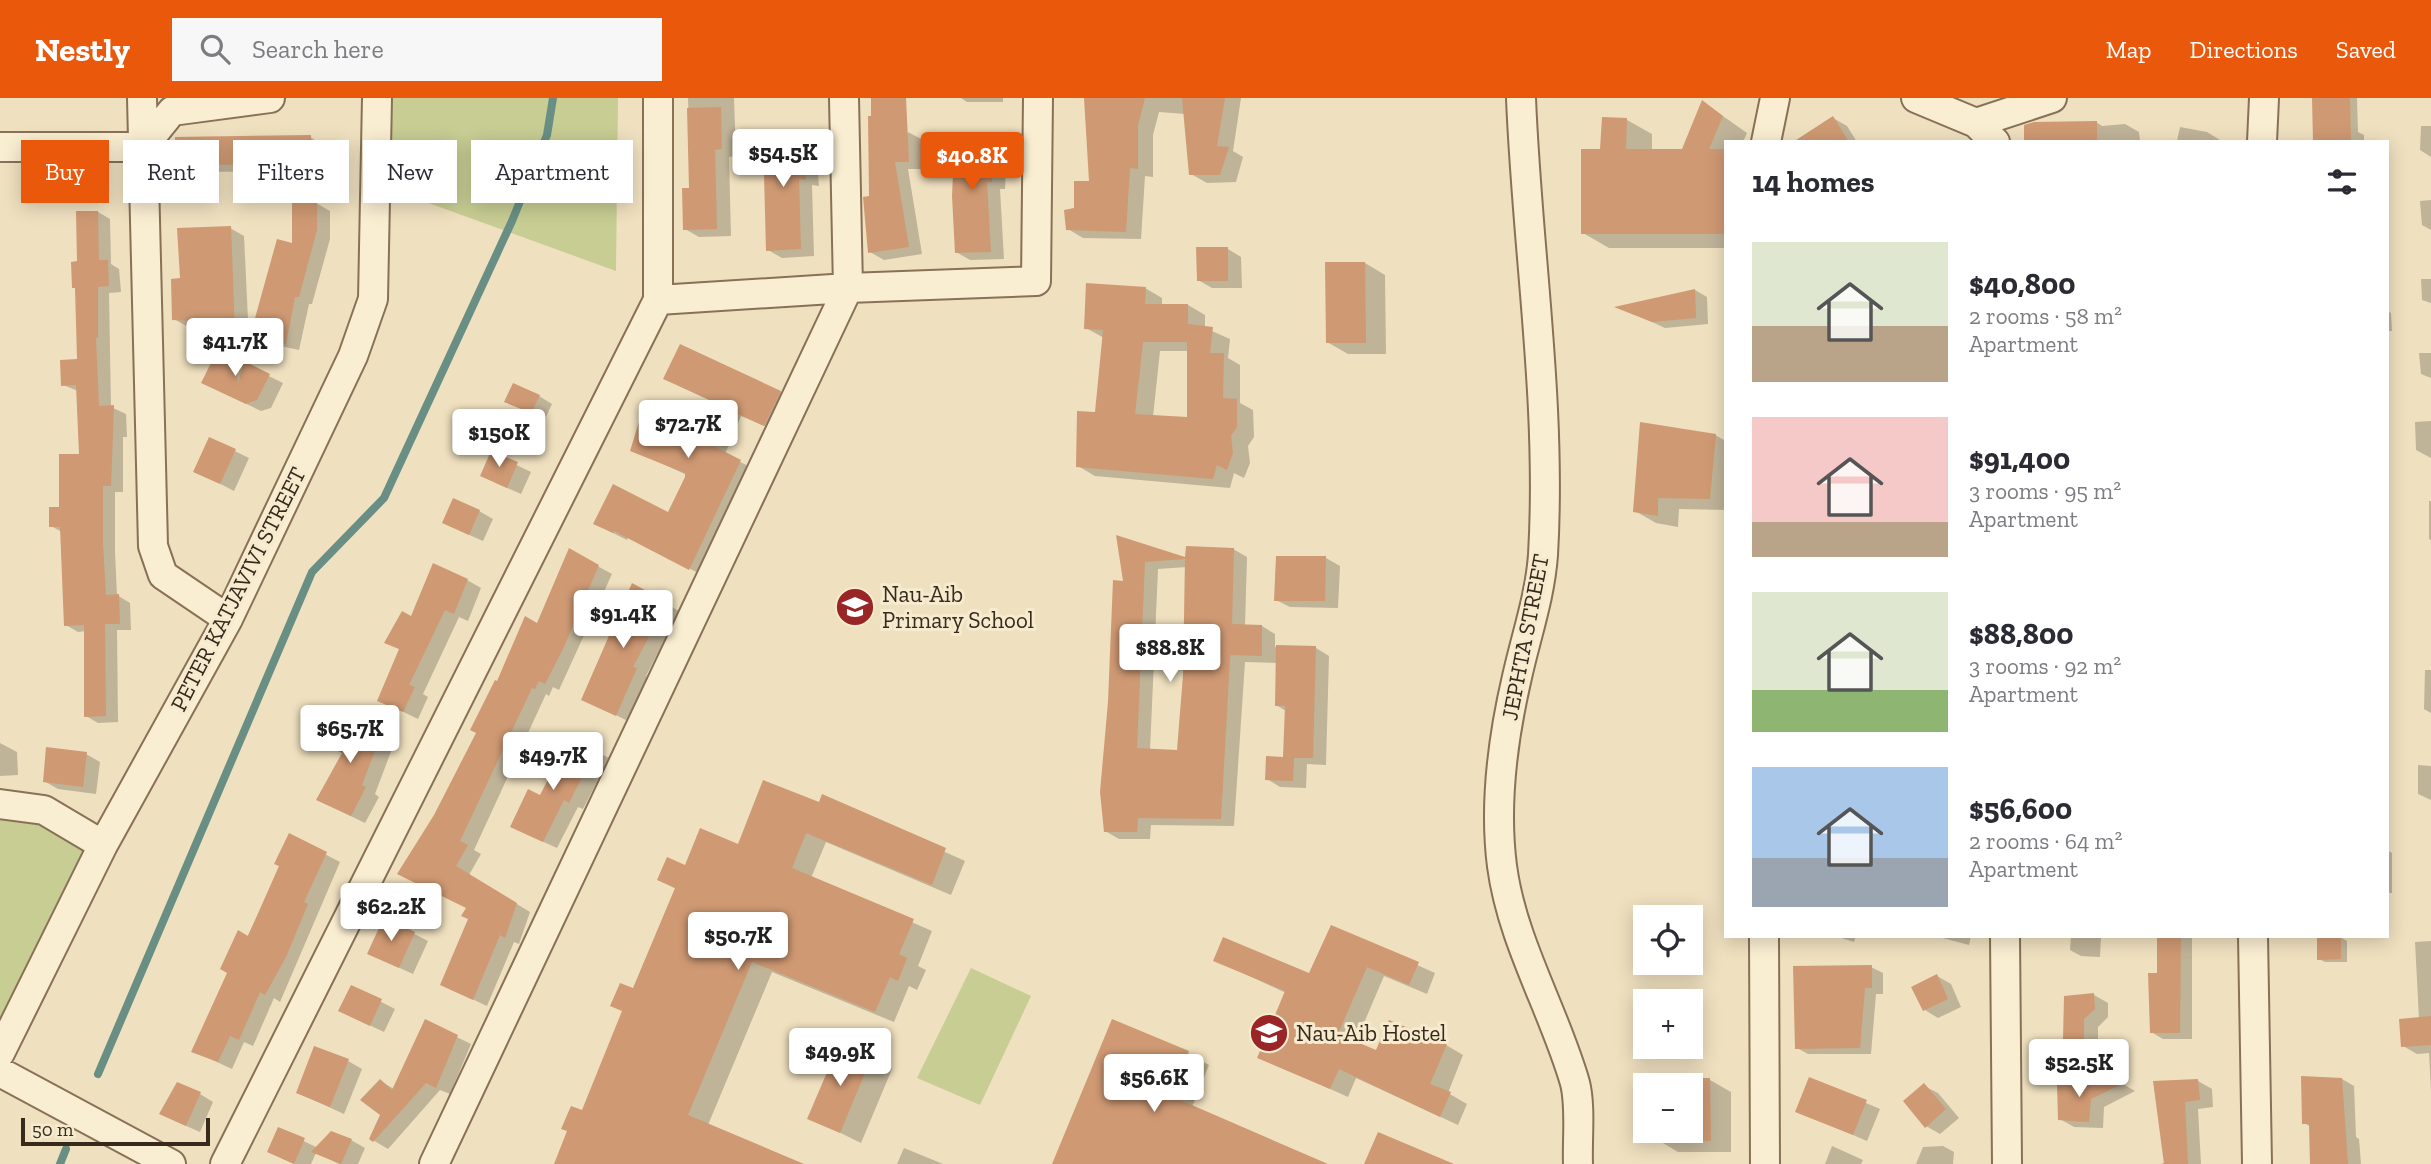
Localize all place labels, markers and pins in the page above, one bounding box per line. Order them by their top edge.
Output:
pin: $54.5K [726,130,840,189]
pin: $40.8K [915,132,1029,192]
pin: $41.7K [178,318,292,378]
pin: $72.7K [631,400,745,460]
pin: $150K [450,410,548,469]
place label: Nau-Aib Primary School [882,580,1034,634]
school or university icon: Nau-Aib Primary School [834,586,876,628]
pin: $91.4K [566,590,680,650]
pin: $88.8K [1113,624,1227,684]
pin: $65.7K [293,706,407,765]
pin: $49.7K [496,732,610,792]
pin: $62.2K [334,884,448,943]
pin: $50.7K [681,912,795,972]
school or university icon: Nau-Aib Hostel [1248,1012,1290,1054]
place label: Nau-Aib Hostel [1296,1019,1446,1047]
pin: $49.9K [783,1028,897,1088]
pin: $52.5K [2022,1040,2136,1099]
pin: $56.6K [1097,1054,1211,1114]

